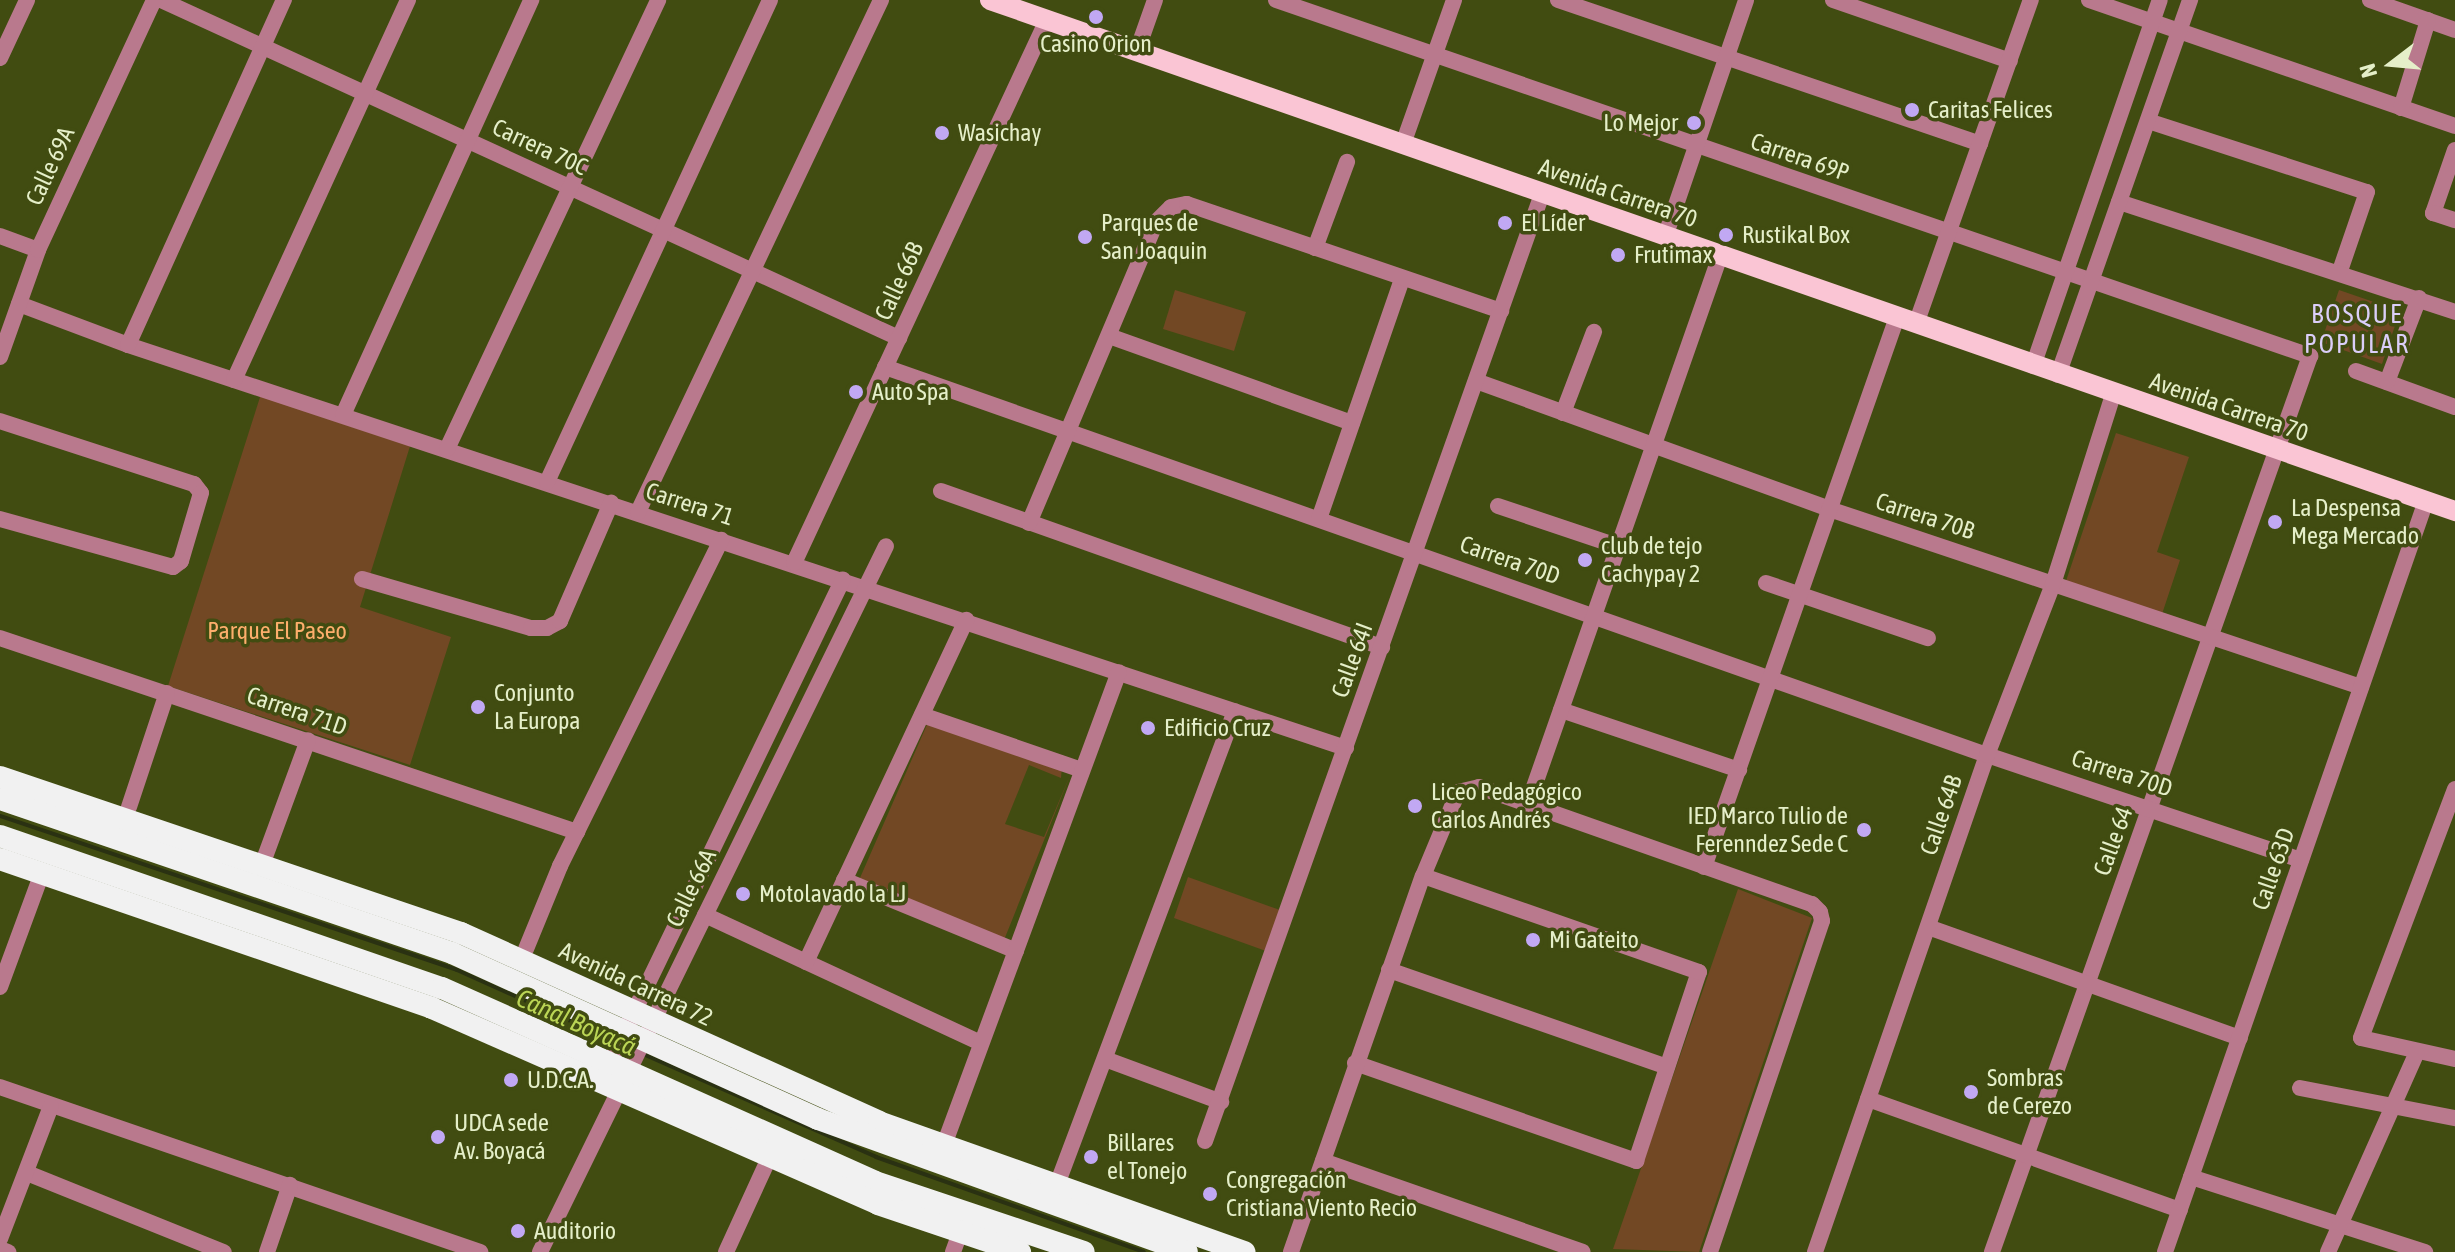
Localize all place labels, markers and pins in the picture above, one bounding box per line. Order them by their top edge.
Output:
marker: Casino Orion [1087,8,1105,26]
place label: Casino Orion [1040,30,1152,58]
place label: Caritas Felices [1928,96,2053,124]
marker: Caritas Felices [1903,101,1921,119]
place label: Lo Mejor [1603,109,1678,137]
marker: Lo Mejor [1685,114,1703,132]
place label: Wasichay [958,119,1041,147]
marker: Wasichay [933,124,951,142]
place label: Parques de San Joaquin [1101,209,1207,265]
place label: El Líder [1521,209,1585,237]
marker: El Líder [1496,214,1514,232]
place label: Rustikal Box [1742,221,1850,249]
marker: Rustikal Box [1717,226,1735,244]
marker: Parques de San Joaquin [1076,228,1094,246]
place label: Frutimax [1634,241,1712,269]
marker: Frutimax [1609,246,1627,264]
place label: Auto Spa [872,378,949,406]
marker: Auto Spa [847,383,865,401]
place label: La Despensa Mega Mercado [2291,494,2419,550]
marker: La Despensa Mega Mercado [2266,513,2284,531]
place label: club de tejo Cachypay 2 [1601,532,1702,588]
marker: club de tejo Cachypay 2 [1576,551,1594,569]
place label: Conjunto La Europa [494,679,580,735]
marker: Conjunto La Europa [469,698,487,716]
place label: Edificio Cruz [1164,714,1270,742]
marker: Edificio Cruz [1139,719,1157,737]
place label: Liceo Pedagógico Carlos Andrés [1431,778,1582,834]
marker: Liceo Pedagógico Carlos Andrés [1406,797,1424,815]
place label: IED Marco Tulio de Ferenndez Sede C [1688,802,1848,858]
marker: IED Marco Tulio de Ferenndez Sede C [1855,821,1873,839]
place label: Motolavado la LJ [759,880,906,908]
marker: Motolavado la LJ [734,885,752,903]
place label: Mi Gateito [1549,926,1639,954]
marker: Mi Gateito [1524,931,1542,949]
place label: Sombras de Cerezo [1987,1064,2072,1120]
place label: U.D.C.A. [527,1066,593,1094]
marker: U.D.C.A. [502,1071,520,1089]
marker: Sombras de Cerezo [1962,1083,1980,1101]
place label: UDCA sede Av. Boyacá [454,1109,549,1165]
marker: UDCA sede Av. Boyacá [429,1128,447,1146]
place label: Billares el Tonejo [1107,1129,1187,1185]
marker: Billares el Tonejo [1082,1148,1100,1166]
place label: Congregación Cristiana Viento Recio [1226,1166,1417,1222]
marker: Congregación Cristiana Viento Recio [1201,1185,1219,1203]
place label: Auditorio [534,1217,616,1245]
marker: Auditorio [509,1222,527,1240]

